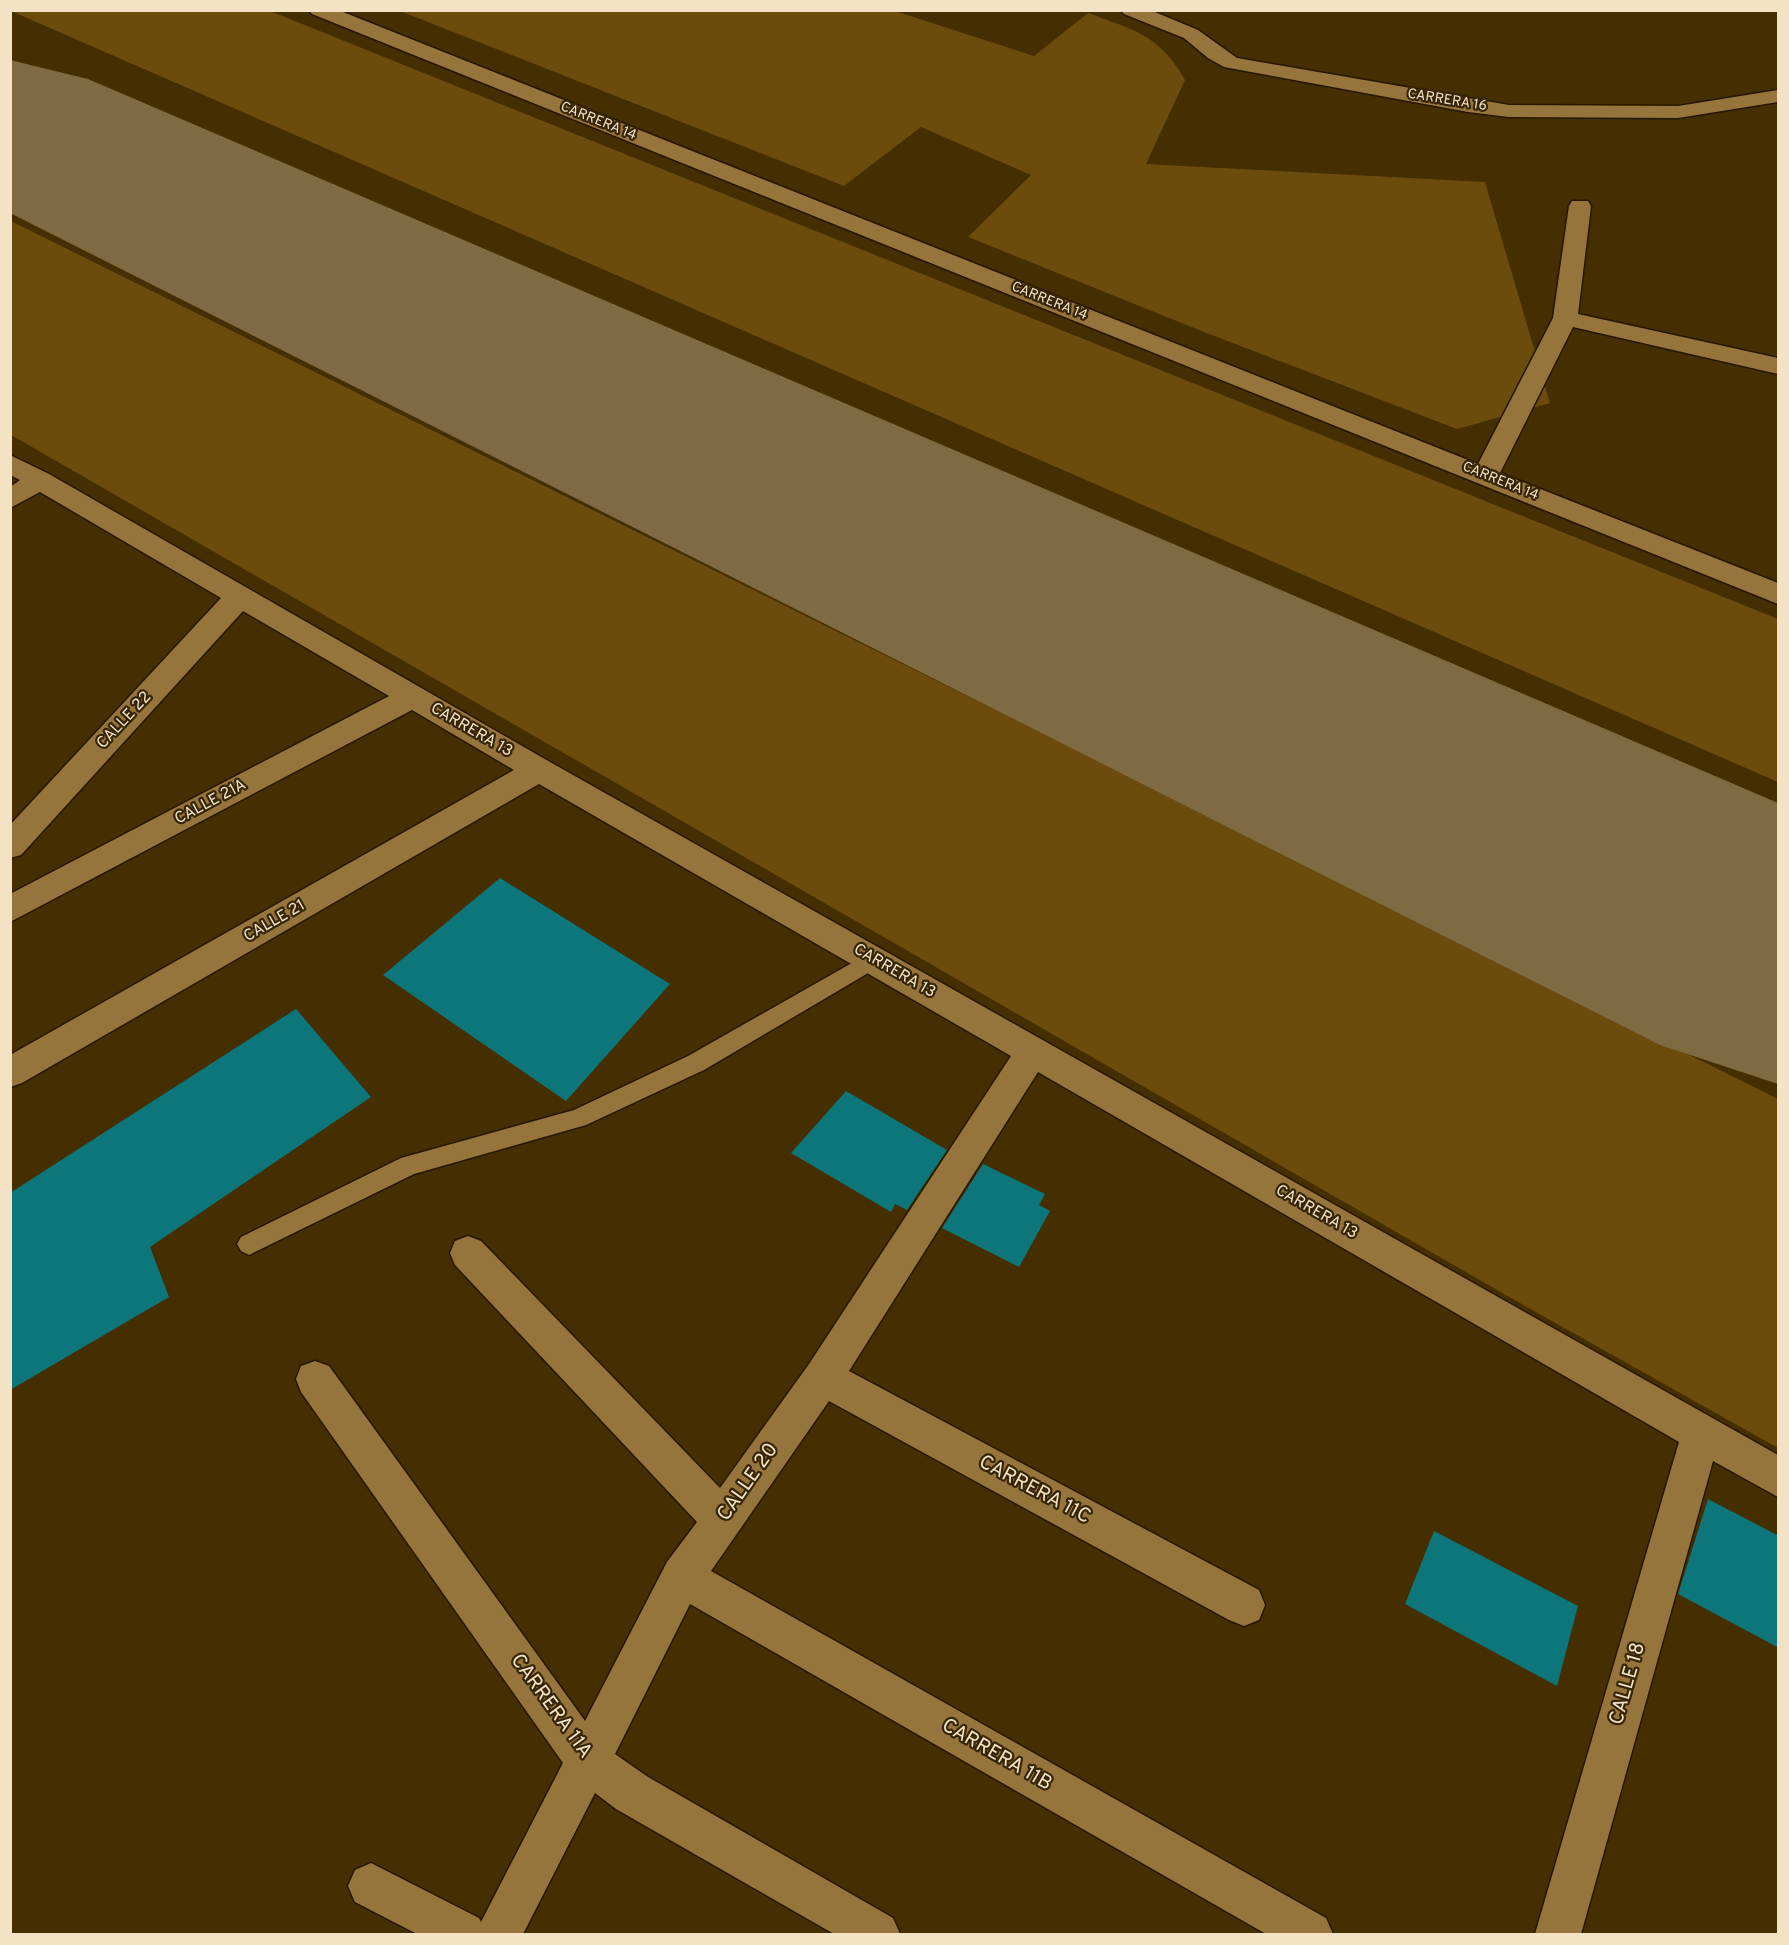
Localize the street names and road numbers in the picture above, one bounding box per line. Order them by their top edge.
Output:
street label: CARRERA 16 [1406,86,1488,116]
street label: CARRERA 14 [558,99,638,145]
street label: CARRERA 14 [1009,279,1089,325]
street label: CARRERA 14 [1460,459,1540,505]
street label: CALLE 22 [94,688,156,754]
street label: CARRERA 13 [426,700,516,762]
street label: CALLE 21A [172,776,250,830]
street label: CALLE 21 [241,897,309,947]
street label: CARRERA 13 [849,941,939,1003]
street label: CARRERA 13 [1271,1182,1361,1244]
street label: CALLE 20 [713,1439,785,1527]
street label: CARRERA 11C [974,1452,1094,1530]
street label: CALLE 18 [1606,1640,1652,1728]
street label: CARRERA 11A [504,1650,596,1764]
street label: CARRERA 11B [937,1715,1055,1797]

